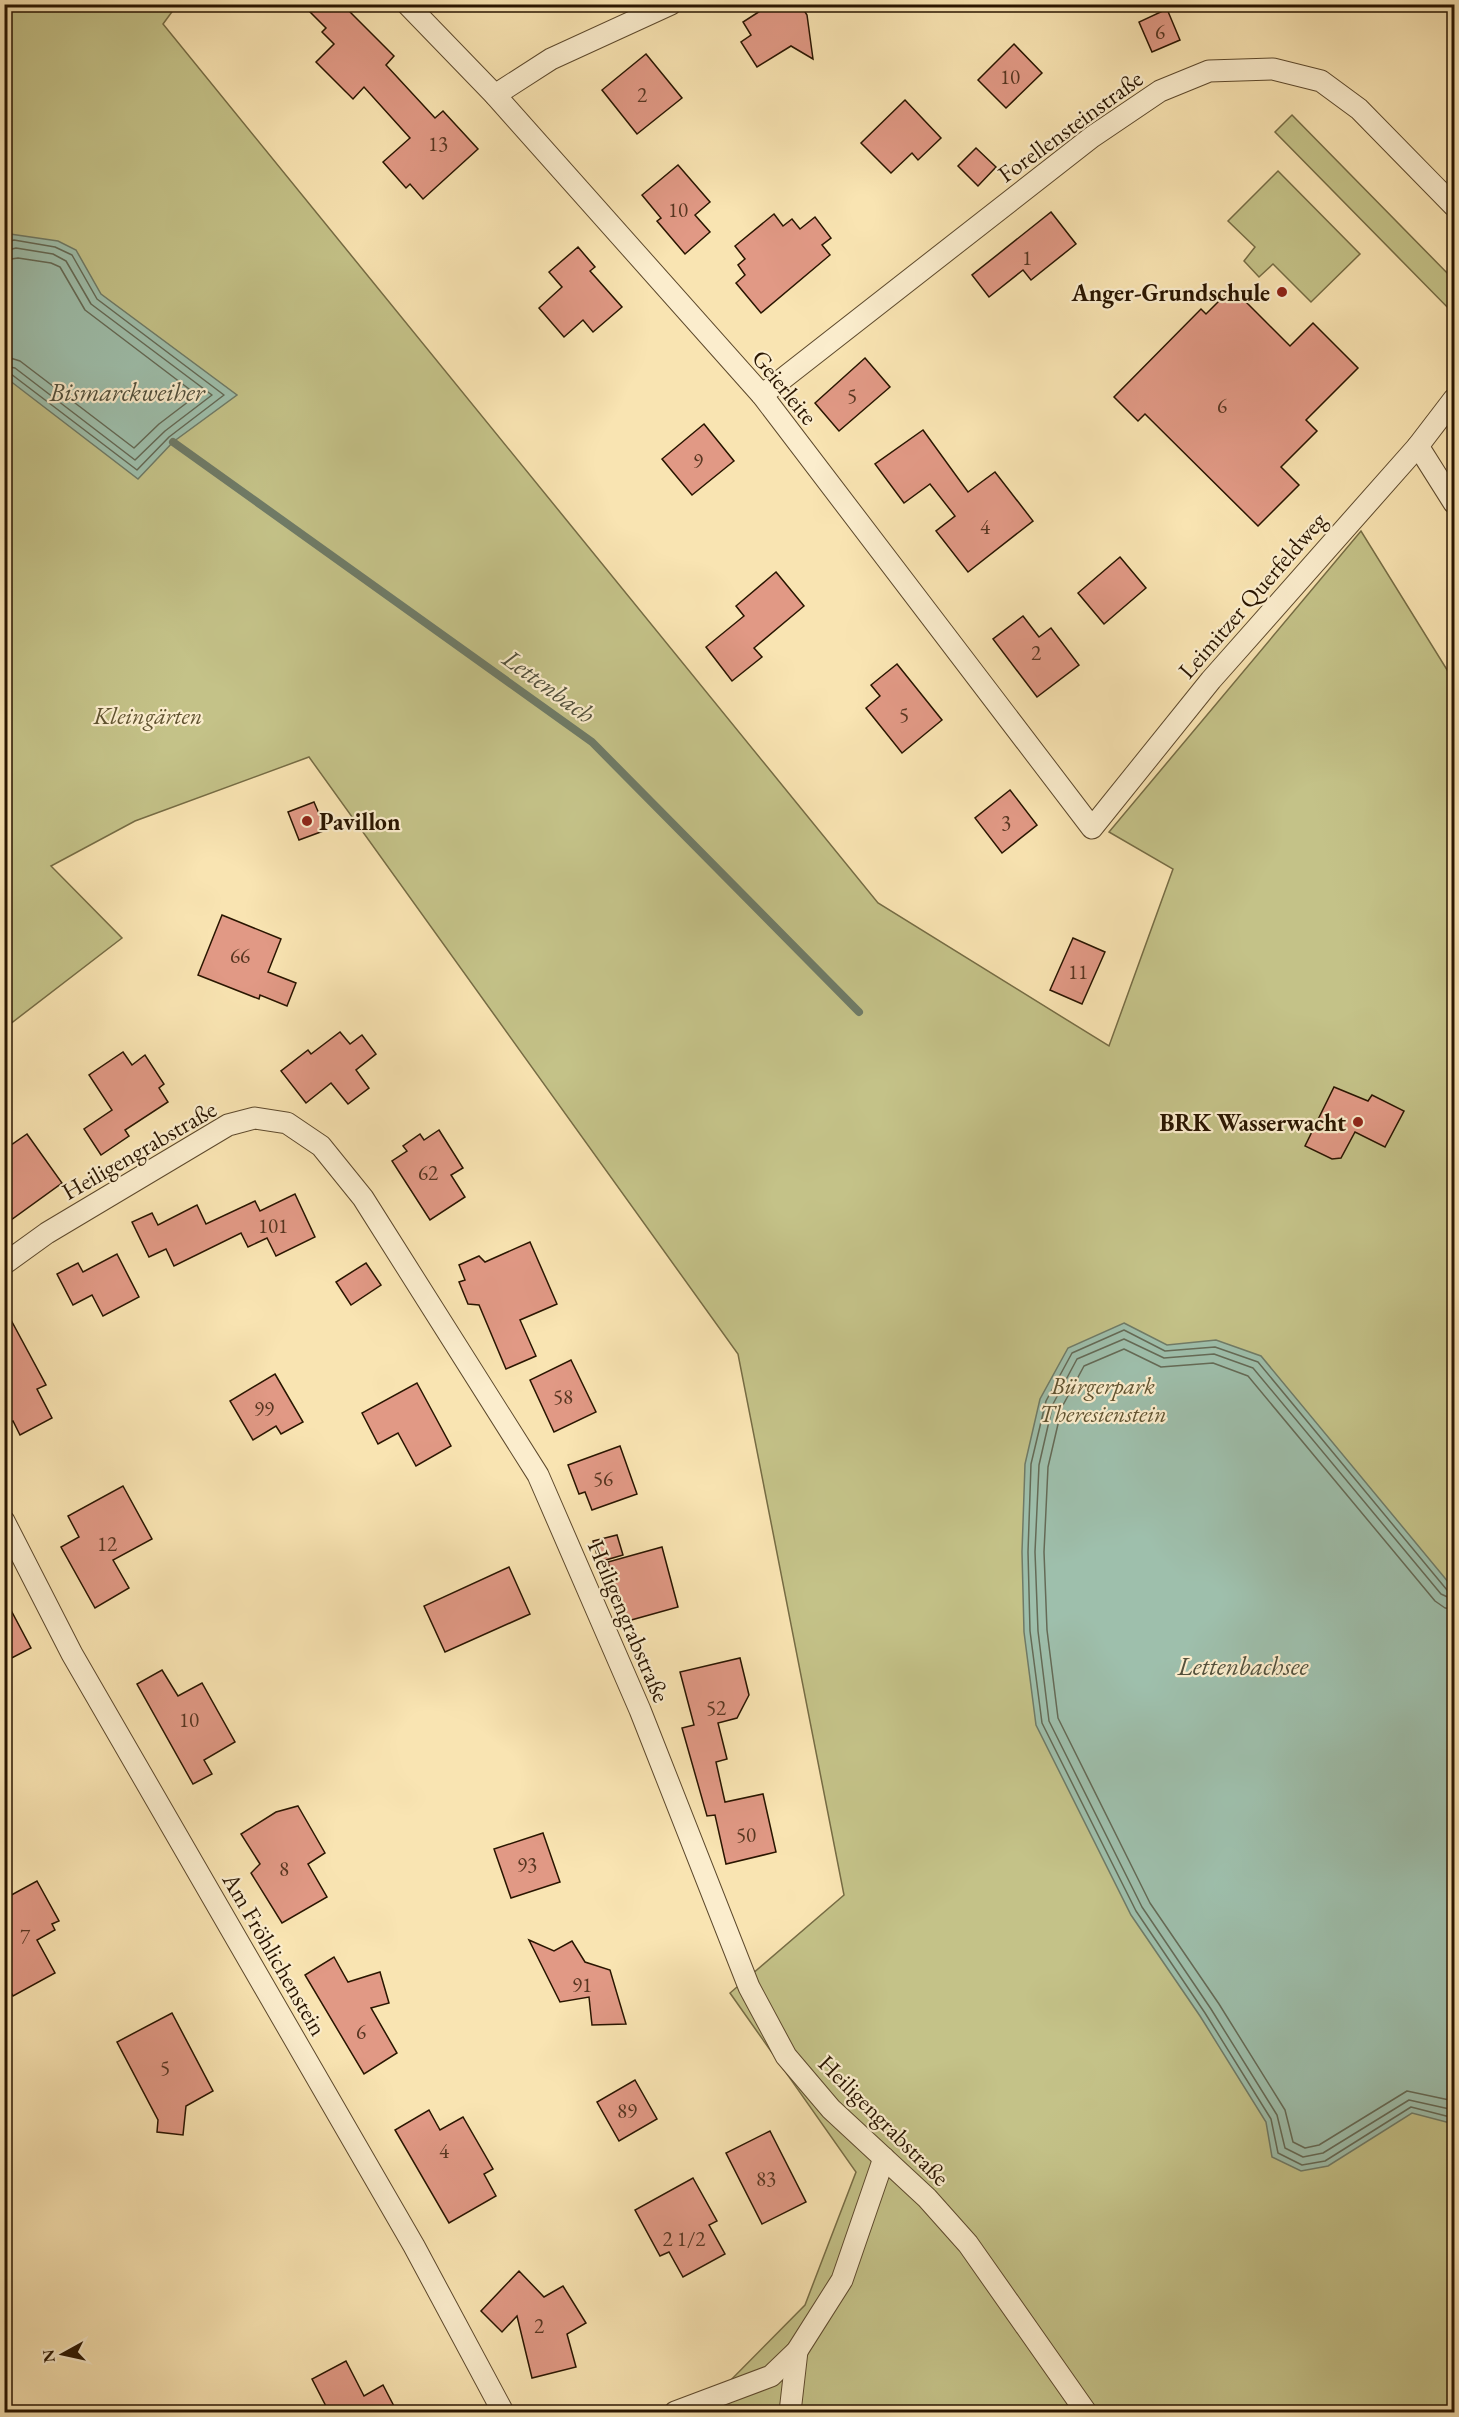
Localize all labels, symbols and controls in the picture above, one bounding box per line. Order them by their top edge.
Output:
house number: 6 [1155,18,1165,45]
street label: Forellensteinstraße [991,63,1149,189]
house number: 10 [1000,63,1020,90]
house number: 2 [637,81,647,108]
house number: 13 [428,130,448,157]
house number: 10 [668,196,688,223]
house number: 1 [1022,244,1032,271]
place label: Anger-Grundschule [1070,277,1270,309]
marker: Anger-Grundschule [1275,285,1289,299]
street label: Geierleite [745,343,825,431]
water label: Bismarckweiher [48,375,206,409]
house number: 5 [847,382,857,409]
house number: 6 [1217,392,1227,419]
house number: 9 [693,447,703,474]
street label: Leimitzer Querfeldweg [1171,505,1333,685]
house number: 4 [980,513,991,540]
house number: 2 [1031,639,1041,666]
water label: Lettenbach [495,641,602,731]
park label: Kleingärten [93,700,202,731]
house number: 5 [899,701,909,728]
place label: Pavillon [319,806,401,837]
house number: 3 [1001,809,1011,836]
marker: Pavillon [300,814,314,828]
house number: 66 [230,942,250,969]
house number: 11 [1068,958,1088,985]
street label: Heiligengrabstraße [56,1093,222,1207]
place label: BRK Wasserwacht [1159,1107,1346,1138]
marker: BRK Wasserwacht [1351,1115,1365,1129]
house number: 62 [418,1159,438,1186]
house number: 101 [258,1212,288,1239]
park label: Bürgerpark Theresienstein [1039,1370,1167,1429]
house number: 58 [553,1383,573,1410]
house number: 99 [254,1395,274,1422]
house number: 56 [593,1465,613,1492]
house number: 12 [97,1530,117,1557]
street label: Heiligengrabstraße [581,1535,677,1707]
water label: Lettenbachsee [1177,1649,1310,1683]
house number: 52 [706,1694,726,1721]
house number: 10 [179,1706,199,1733]
house number: 50 [736,1821,756,1848]
house number: 93 [517,1851,537,1878]
house number: 8 [279,1855,289,1882]
street label: Am Fröhlichenstein [215,1866,334,2041]
house number: 7 [20,1923,31,1950]
house number: 91 [572,1971,592,1998]
house number: 6 [356,2018,366,2045]
street label: Heiligengrabstraße [812,2048,956,2192]
house number: 5 [160,2054,170,2081]
house number: 89 [617,2097,637,2124]
house number: 4 [439,2137,450,2164]
house number: 83 [756,2165,776,2192]
house number: 2 1/2 [663,2225,705,2252]
house number: 2 [534,2312,544,2339]
north arrow [33,2324,93,2384]
text: N [37,2348,60,2364]

